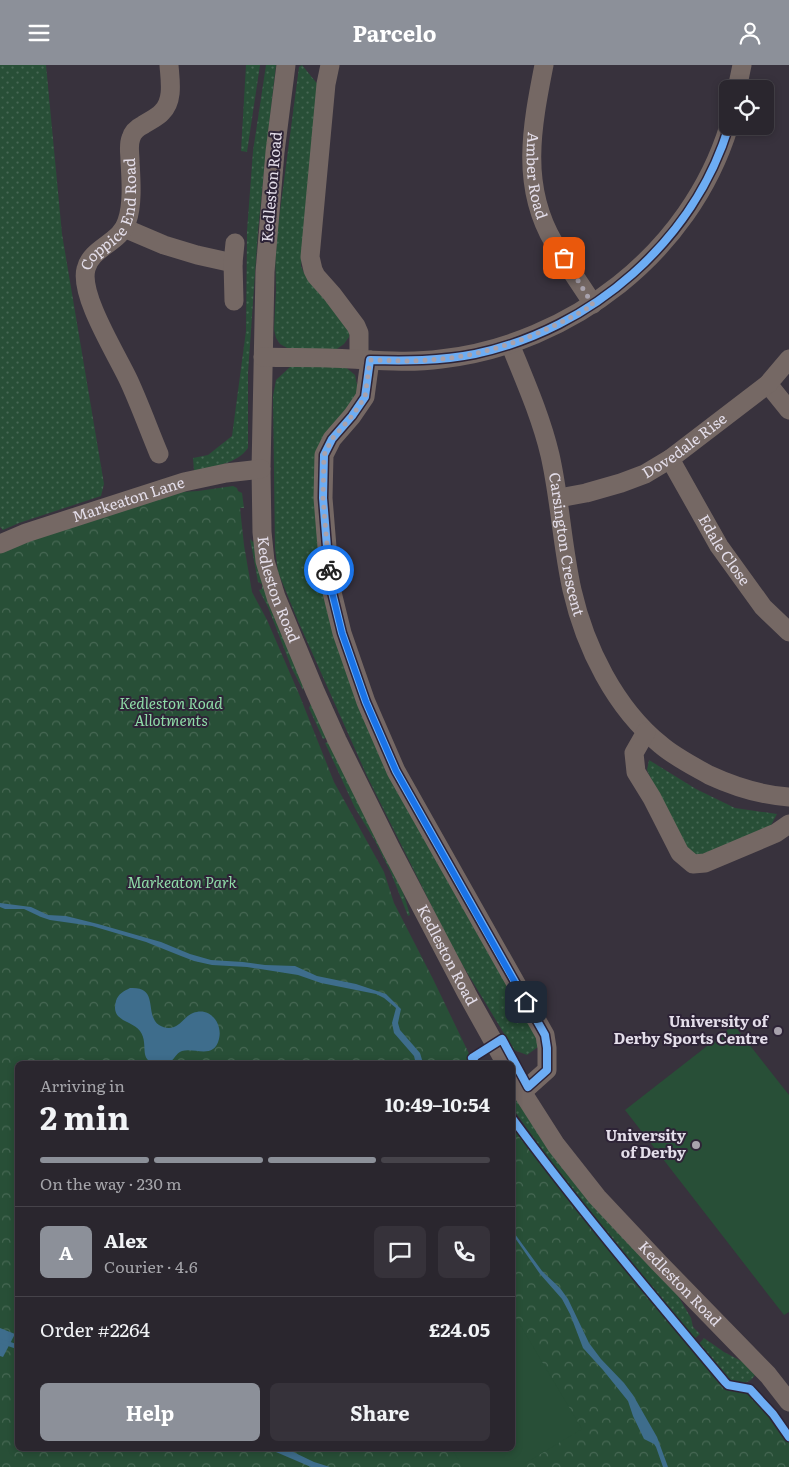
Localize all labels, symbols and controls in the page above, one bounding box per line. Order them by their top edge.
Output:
text: Parcelo [352,16,437,49]
icon: menu [25,19,53,47]
icon: person [736,19,764,47]
map controls [719,80,774,135]
button: locate [719,80,774,135]
street label: Kedleston Road [254,131,287,243]
street label: Amber Road [522,131,555,222]
street label: Coppice End Road [73,157,141,273]
pin [543,237,585,279]
icon: bag [550,244,578,272]
street label: Dovedale Rise [637,406,731,483]
street label: Markeaton Lane [69,470,187,527]
street label: Carsington Crescent [544,471,591,619]
street label: Edale Close [693,510,757,590]
street label: Kedleston Road [252,535,307,646]
courier [304,545,354,595]
icon: bike [315,556,343,584]
park label: Kedleston Road Allotments [119,691,223,731]
park label: Markeaton Park [127,870,237,893]
street label: Kedleston Road [412,900,484,1009]
pin [505,981,547,1023]
icon: home [512,988,540,1016]
place label: University of Derby Sports Centre [614,1009,770,1049]
marker: University of Derby Sports Centre [772,1025,784,1037]
text: Arriving in [40,1073,125,1097]
text: 10:49–10:54 [385,1090,490,1118]
text: 2 min [40,1092,129,1140]
place label: University of Derby [605,1123,687,1163]
marker: University of Derby [690,1139,702,1151]
text: On the way · 230 m [40,1171,181,1195]
text: Alex [104,1226,147,1254]
button: chat [374,1226,426,1278]
button: phone [438,1226,490,1278]
street label: Kedleston Road [634,1235,728,1331]
text: A [59,1238,73,1266]
text: Courier · 4.6 [104,1254,198,1278]
text: Order #2264 [40,1315,150,1343]
text: £24.05 [429,1315,490,1343]
button: Help [40,1383,260,1441]
button: Share [270,1383,490,1441]

